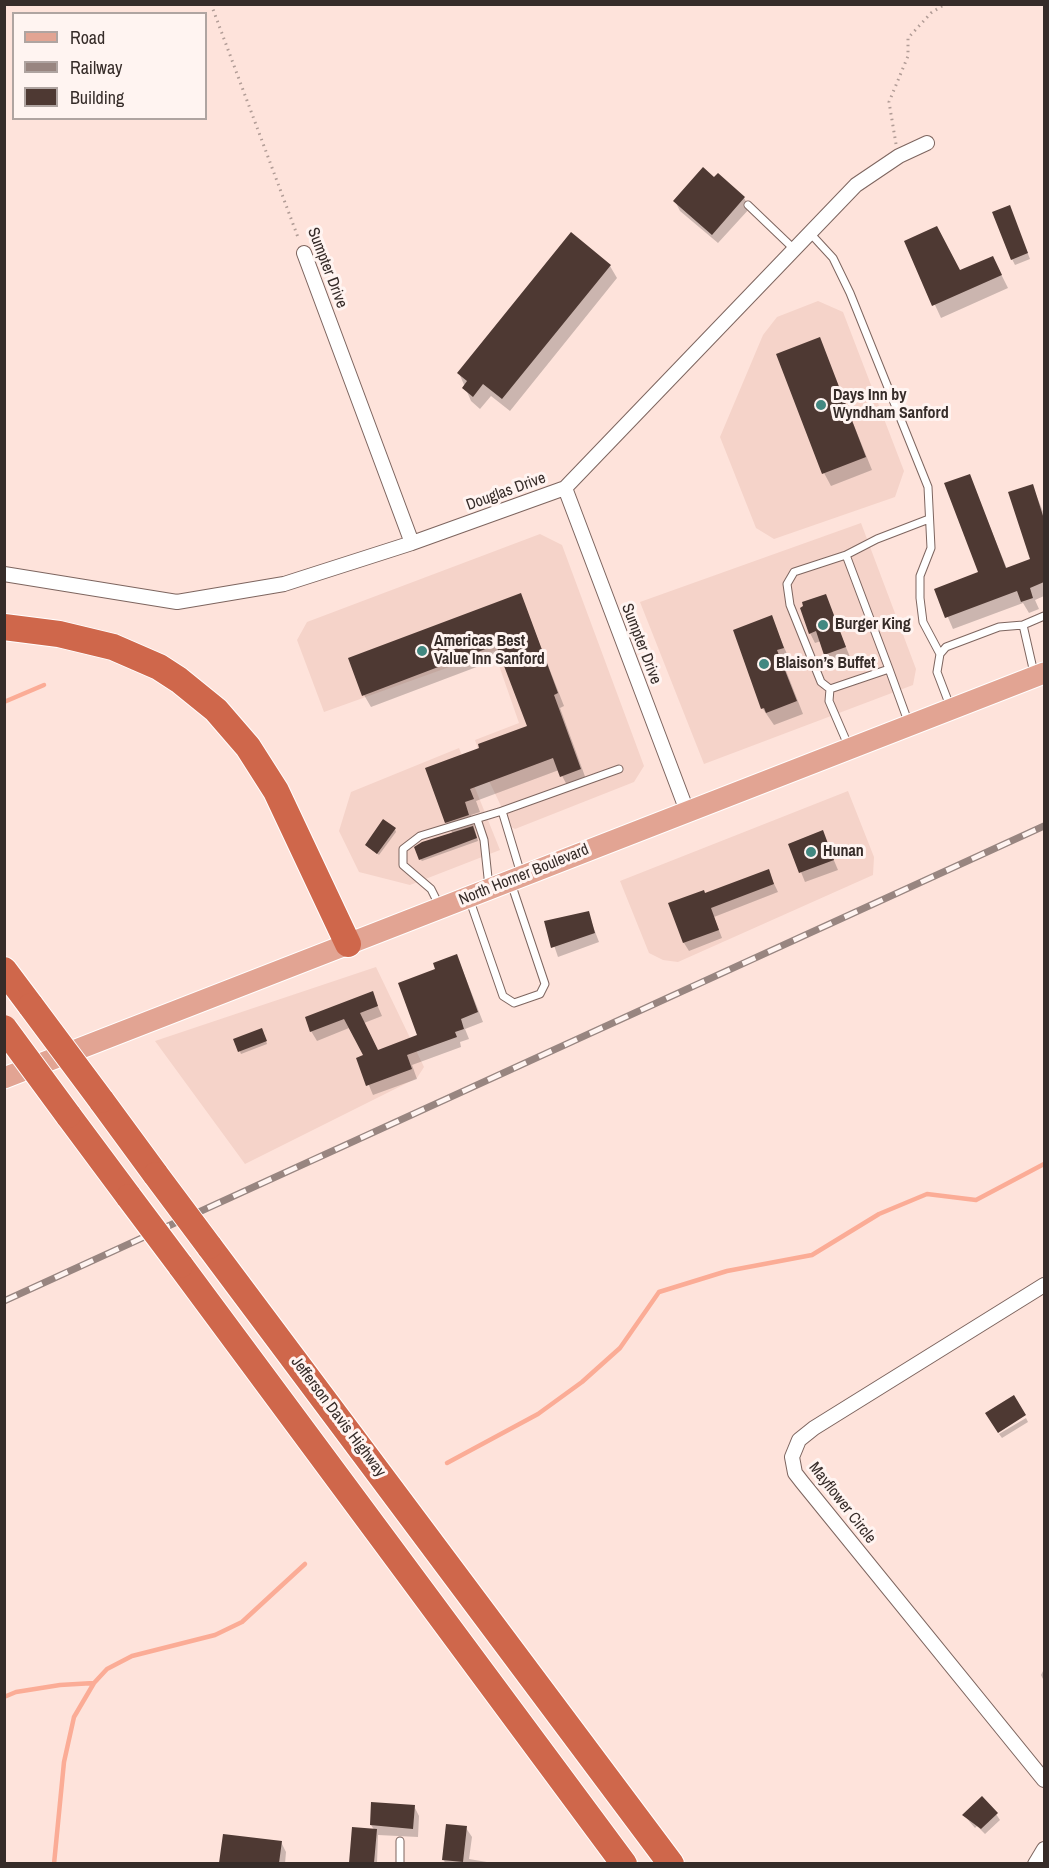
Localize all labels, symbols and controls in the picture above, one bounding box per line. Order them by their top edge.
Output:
legend [12,12,207,120]
text: Road [70,25,105,50]
text: Railway [70,55,123,80]
text: Building [70,85,124,110]
street label: Sumpter Drive [303,225,351,311]
place label: Days Inn by Wyndham Sanford [833,386,949,424]
marker: Days Inn by Wyndham Sanford [814,398,828,412]
street label: Douglas Drive [464,469,548,515]
street label: Sumpter Drive [617,601,665,687]
place label: Burger King [835,615,911,635]
marker: Burger King [816,618,830,632]
place label: Americas Best Value Inn Sanford [434,632,545,670]
marker: Americas Best Value Inn Sanford [415,644,429,658]
place label: Blaison’s Buffet [776,654,875,674]
marker: Blaison’s Buffet [757,657,771,671]
street label: North Horner Boulevard [456,840,592,910]
place label: Hunan [823,842,864,862]
marker: Hunan [804,845,818,859]
street label: Jefferson Davis Highway [287,1353,389,1481]
street label: Mayflower Circle [804,1459,880,1547]

